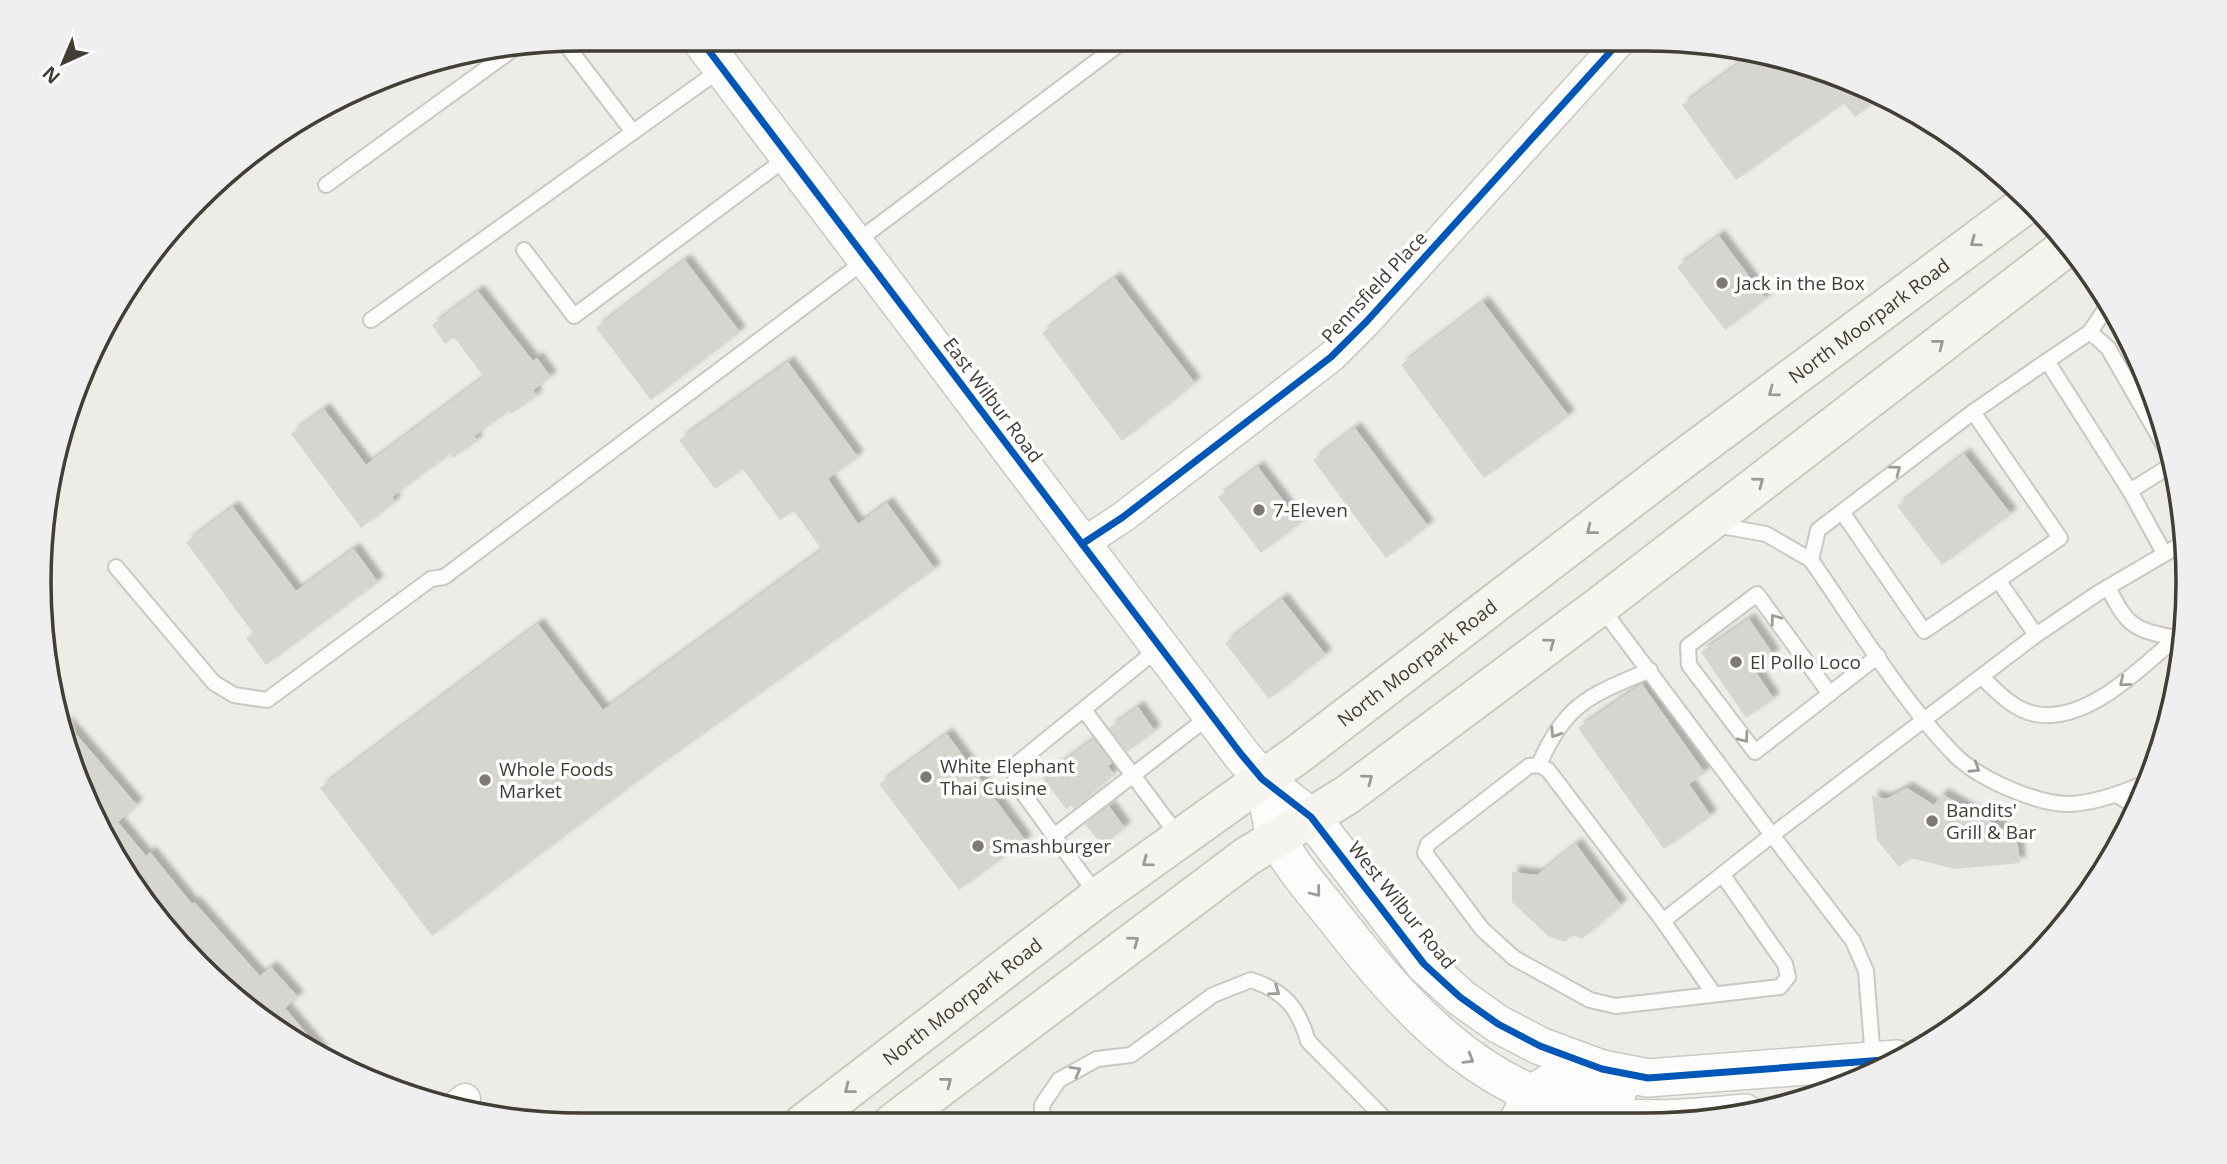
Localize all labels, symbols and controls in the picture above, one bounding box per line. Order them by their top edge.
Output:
north arrow [28,28,98,98]
text: N [37,61,66,90]
street label: Pennsfield Place [1315,225,1433,349]
one-way arrow [1970,233,1983,246]
street label: North Moorpark Road [1783,252,1955,389]
place label: Jack in the Box [1734,270,1865,296]
marker: Jack in the Box [1714,275,1730,291]
street label: East Wilbur Road [937,332,1049,468]
one-way arrow [1932,340,1944,353]
one-way arrow [1768,384,1780,396]
one-way arrow [1888,466,1901,479]
one-way arrow [1751,478,1763,491]
place label: 7-Eleven [1273,497,1348,523]
marker: 7-Eleven [1251,502,1267,518]
one-way arrow [1587,521,1599,534]
street label: North Moorpark Road [1332,593,1502,733]
one-way arrow [1771,615,1783,627]
one-way arrow [1543,639,1555,651]
place label: El Pollo Loco [1750,649,1861,675]
marker: El Pollo Loco [1728,654,1744,670]
one-way arrow [2119,674,2132,686]
one-way arrow [1550,726,1563,739]
one-way arrow [1736,730,1748,742]
place label: White Elephant Thai Cuisine [940,753,1075,801]
place label: Whole Foods Market [499,756,613,804]
one-way arrow [1967,760,1980,773]
marker: White Elephant Thai Cuisine [918,769,934,785]
marker: Whole Foods Market [477,772,493,788]
one-way arrow [1361,775,1373,788]
place label: Bandits' Grill & Bar [1946,797,2037,845]
marker: Bandits' Grill & Bar [1924,813,1940,829]
place label: Smashburger [992,833,1111,859]
street label: West Wilbur Road [1342,836,1462,974]
marker: Smashburger [970,838,986,854]
one-way arrow [1142,854,1155,866]
one-way arrow [1307,885,1320,897]
street label: North Moorpark Road [877,932,1047,1071]
one-way arrow [1126,937,1139,949]
one-way arrow [1267,983,1280,996]
one-way arrow [1462,1050,1475,1063]
one-way arrow [1069,1066,1082,1079]
one-way arrow [939,1077,951,1090]
one-way arrow [844,1080,856,1093]

